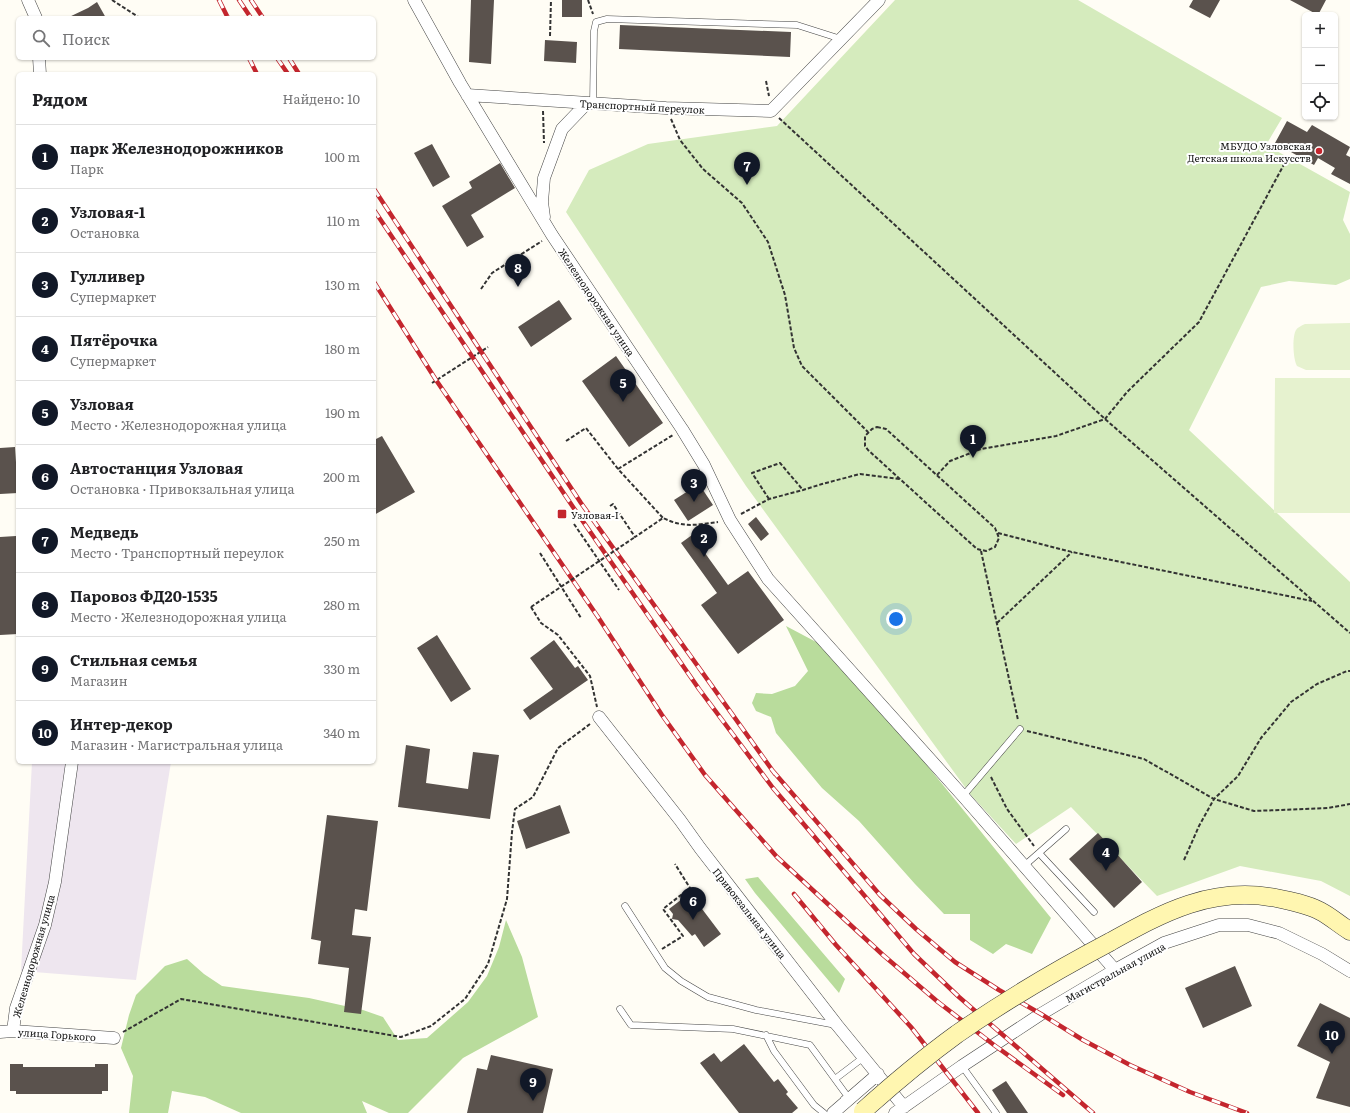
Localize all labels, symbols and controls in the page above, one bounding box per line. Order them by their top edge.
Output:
map controls [1302,12,1338,120]
button: + [1302,12,1338,48]
search box [16,16,376,60]
icon: search [30,27,52,49]
text: Поиск [62,27,110,50]
button: − [1302,48,1338,84]
button: locate [1302,84,1338,120]
text: Рядом [32,86,88,111]
text: Найдено: 10 [282,89,360,108]
street label: Транспортный переулок [579,95,705,117]
text: парк Железнодорожников [70,136,283,159]
place label: МБУДО Узловская Детская школа Искусств [1188,138,1311,165]
marker: МБУДО Узловская Детская школа Искусств [1314,146,1324,156]
text: 1 [42,147,48,166]
text: 100 m [324,147,360,166]
pin: 7 [734,152,760,185]
text: Парк [70,159,104,178]
text: Узловая-1 [70,200,145,223]
text: 2 [42,211,48,230]
text: 110 m [327,211,360,230]
text: Остановка [70,223,140,242]
street label: Железнодорожная улица [555,245,639,359]
pin: 8 [505,254,531,287]
text: Гулливер [70,264,145,287]
text: 3 [41,275,49,294]
text: 130 m [325,275,360,294]
text: Супермаркет [70,287,156,306]
text: Пятёрочка [70,328,158,351]
text: 4 [41,339,49,358]
text: 180 m [325,339,360,358]
text: Супермаркет [70,351,156,370]
pin: 5 [610,369,636,402]
text: Узловая [70,392,134,415]
text: 5 [41,403,49,422]
text: 190 m [325,403,360,422]
text: Место · Железнодорожная улица [70,415,287,434]
pin: 1 [960,425,986,458]
text: Автостанция Узловая [70,456,243,479]
text: 6 [41,467,49,486]
text: 200 m [323,467,360,486]
pin: 3 [681,469,707,502]
text: Остановка · Привокзальная улица [70,479,294,498]
place label: Узловая-I [571,507,619,522]
marker: Узловая-I [556,508,568,520]
text: Медведь [70,520,139,543]
pin: 2 [691,524,717,557]
text: 7 [41,531,49,550]
text: 250 m [324,531,360,550]
text: Место · Транспортный переулок [70,543,284,562]
text: Паровоз ФД20-1535 [70,584,218,607]
text: 8 [41,595,49,614]
text: 280 m [324,595,360,614]
text: Место · Железнодорожная улица [70,607,287,626]
your location [886,609,906,629]
text: Стильная семья [70,648,197,671]
text: 9 [41,659,49,678]
text: 330 m [324,659,360,678]
text: Магазин [70,671,128,690]
text: Интер-декор [70,712,173,735]
text: 10 [38,723,52,742]
text: 340 m [323,723,360,742]
text: Магазин · Магистральная улица [70,735,283,754]
pin: 4 [1093,838,1119,871]
street label: Привокзальная улица [710,864,791,962]
pin: 6 [680,887,706,920]
street label: Железнодорожная улица [8,892,58,1019]
street label: Магистральная улица [1062,938,1168,1006]
pin: 10 [1319,1021,1345,1054]
street label: улица Горького [18,1024,97,1044]
pin: 9 [520,1068,546,1101]

